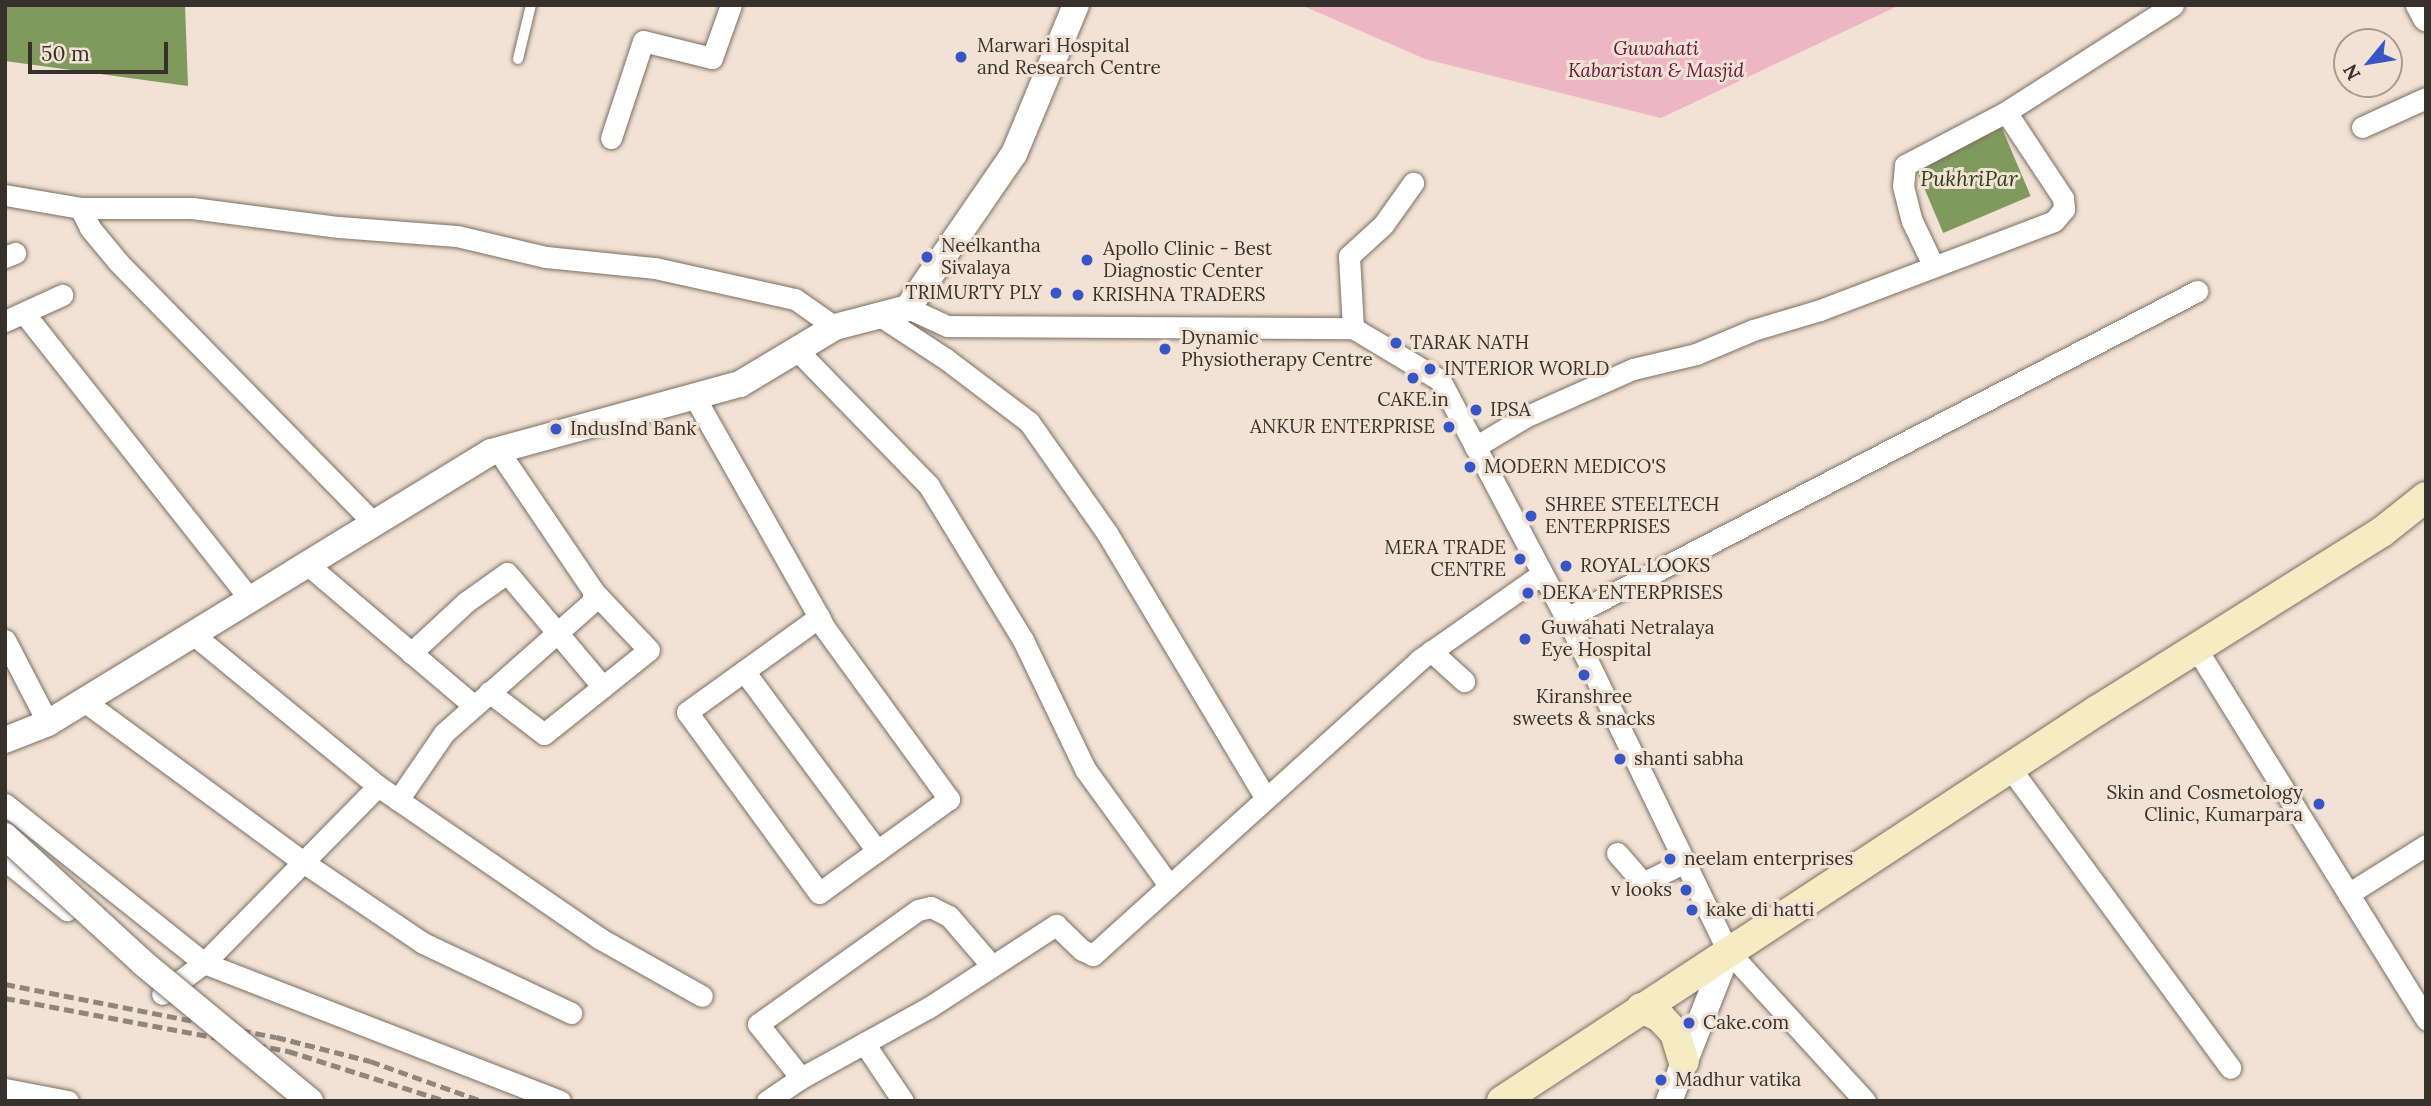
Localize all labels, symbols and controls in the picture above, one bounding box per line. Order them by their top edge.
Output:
scale bar [32,28,172,72]
north arrow [2333,28,2403,98]
place label: Marwari Hospital and Research Centre [977,35,1161,79]
park label: Guwahati Kabaristan & Masjid [1568,38,1744,82]
text: 50 m [41,40,90,67]
marker: Marwari Hospital and Research Centre [951,47,971,67]
text: N [2337,60,2366,85]
water label: PukhriPar [1920,166,2018,192]
place label: Neelkantha Sivalaya [941,235,1041,279]
place label: Apollo Clinic - Best Diagnostic Center [1103,238,1272,282]
marker: Neelkantha Sivalaya [919,249,935,265]
marker: Apollo Clinic - Best Diagnostic Center [1077,250,1097,270]
place label: TRIMURTY PLY [905,282,1042,304]
place label: KRISHNA TRADERS [1092,284,1266,306]
marker: TRIMURTY PLY [1048,285,1064,301]
marker: KRISHNA TRADERS [1070,287,1086,303]
place label: Dynamic Physiotherapy Centre [1181,327,1373,371]
place label: TARAK NATH [1410,332,1529,354]
marker: TARAK NATH [1388,335,1404,351]
marker: Dynamic Physiotherapy Centre [1155,339,1175,359]
place label: INTERIOR WORLD [1444,358,1609,380]
marker: INTERIOR WORLD [1422,361,1438,377]
marker: CAKE.in [1405,370,1421,386]
place label: CAKE.in [1377,389,1449,411]
place label: IPSA [1490,399,1531,421]
marker: IPSA [1468,402,1484,418]
place label: ANKUR ENTERPRISE [1250,416,1435,438]
place label: IndusInd Bank [570,418,696,440]
marker: ANKUR ENTERPRISE [1441,419,1457,435]
marker: IndusInd Bank [548,421,564,437]
place label: MODERN MEDICO'S [1484,456,1666,478]
marker: MODERN MEDICO'S [1462,459,1478,475]
place label: SHREE STEELTECH ENTERPRISES [1545,494,1720,538]
marker: SHREE STEELTECH ENTERPRISES [1523,508,1539,524]
place label: MERA TRADE CENTRE [1384,537,1506,581]
marker: MERA TRADE CENTRE [1512,551,1528,567]
place label: ROYAL LOOKS [1580,555,1710,577]
marker: ROYAL LOOKS [1558,558,1574,574]
place label: DEKA ENTERPRISES [1542,582,1723,604]
marker: DEKA ENTERPRISES [1520,585,1536,601]
place label: Guwahati Netralaya Eye Hospital [1541,617,1715,661]
marker: Guwahati Netralaya Eye Hospital [1515,629,1535,649]
marker: Kiranshree sweets & snacks [1576,667,1592,683]
place label: Kiranshree sweets & snacks [1513,686,1655,730]
place label: shanti sabha [1634,748,1744,770]
marker: shanti sabha [1612,751,1628,767]
place label: Skin and Cosmetology Clinic, Kumarpara [2106,782,2303,826]
marker: Skin and Cosmetology Clinic, Kumarpara [2309,794,2329,814]
place label: neelam enterprises [1684,848,1853,870]
marker: neelam enterprises [1662,851,1678,867]
place label: v looks [1611,879,1672,901]
marker: v looks [1678,882,1694,898]
place label: kake di hatti [1706,899,1814,921]
marker: kake di hatti [1684,902,1700,918]
place label: Cake.com [1703,1012,1789,1034]
marker: Cake.com [1681,1015,1697,1031]
place label: Madhur vatika [1675,1069,1801,1091]
marker: Madhur vatika [1653,1072,1669,1088]

